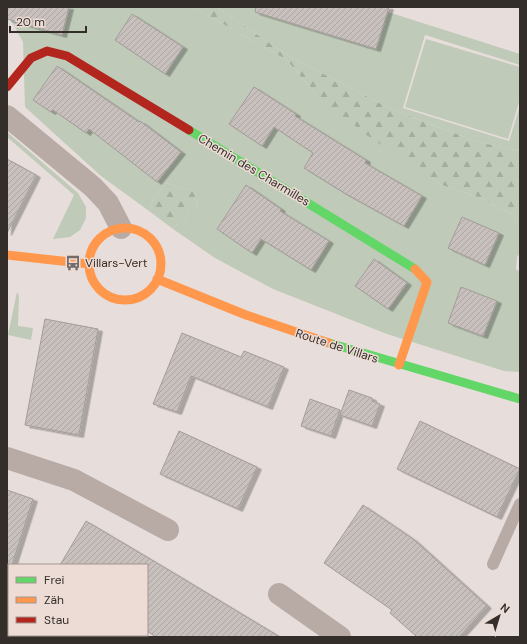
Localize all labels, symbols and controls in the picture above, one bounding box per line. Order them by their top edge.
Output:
scale bar [10,8,86,34]
text: 20 m [16,14,45,30]
street label: Chemin des Charmilles [195,130,313,210]
bus stop icon: Villars-Vert [64,254,82,272]
place label: Villars-Vert [85,255,148,271]
street label: Route de Villars [294,325,380,367]
legend [8,564,148,636]
text: Frei [44,572,64,588]
text: Zäh [44,592,64,608]
north arrow [479,596,519,636]
text: N [498,600,513,616]
text: Stau [44,612,69,628]

